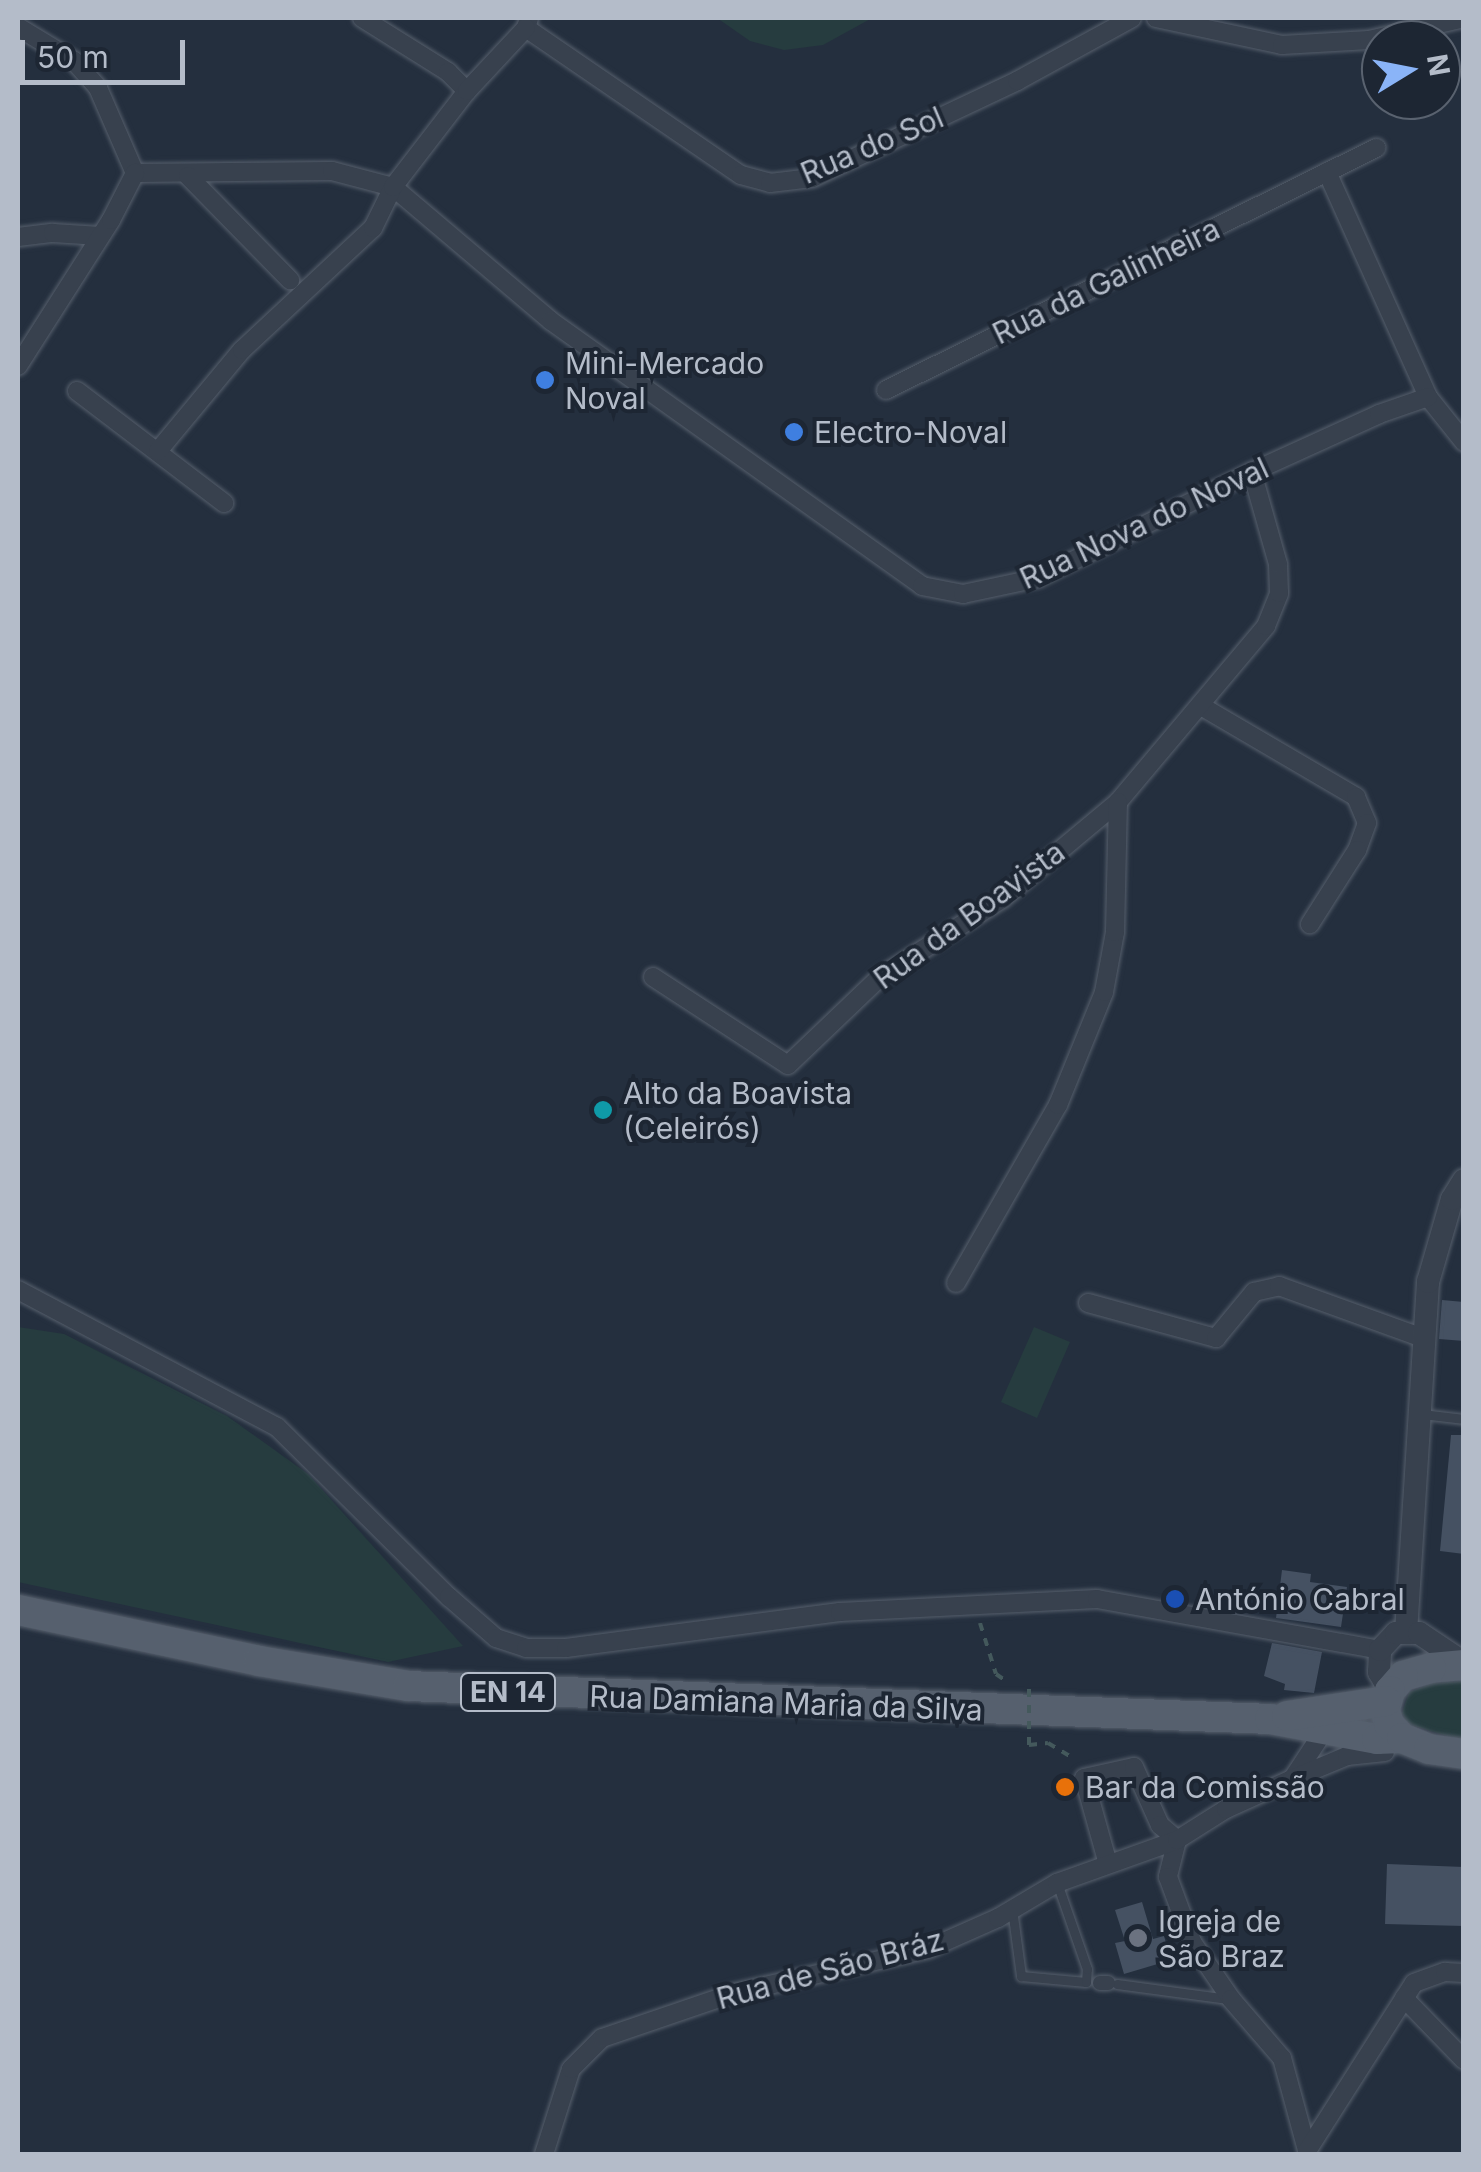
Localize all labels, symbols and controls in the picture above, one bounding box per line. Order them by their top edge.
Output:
scale bar [25,20,190,82]
north arrow [1361,20,1461,120]
text: 50 m [37,39,109,75]
text: N [1420,52,1457,79]
street label: Rua do Sol [795,99,949,191]
street label: Rua da Galinheira [987,210,1225,352]
place label: Mini-Mercado Noval [565,345,764,416]
marker: Mini-Mercado Noval [534,369,556,391]
place label: Electro-Noval [814,414,1007,450]
marker: Electro-Noval [783,421,805,443]
street label: Rua Nova do Noval [1014,450,1274,596]
street label: Rua da Boavista [867,834,1071,996]
place label: Alto da Boavista (Celeirós) [623,1075,852,1146]
marker: Alto da Boavista (Celeirós) [592,1099,614,1121]
place label: António Cabral [1195,1581,1405,1617]
marker: António Cabral [1164,1588,1186,1610]
road number: EN 14 [458,1669,558,1715]
street label: Rua Damiana Maria da Silva [589,1678,983,1728]
place label: Bar da Comissão [1085,1769,1325,1805]
marker: Bar da Comissão [1054,1776,1076,1798]
place label: Igreja de São Braz [1158,1903,1285,1974]
street label: Rua de São Bráz [713,1921,947,2017]
marker: Igreja de São Braz [1127,1927,1149,1949]

